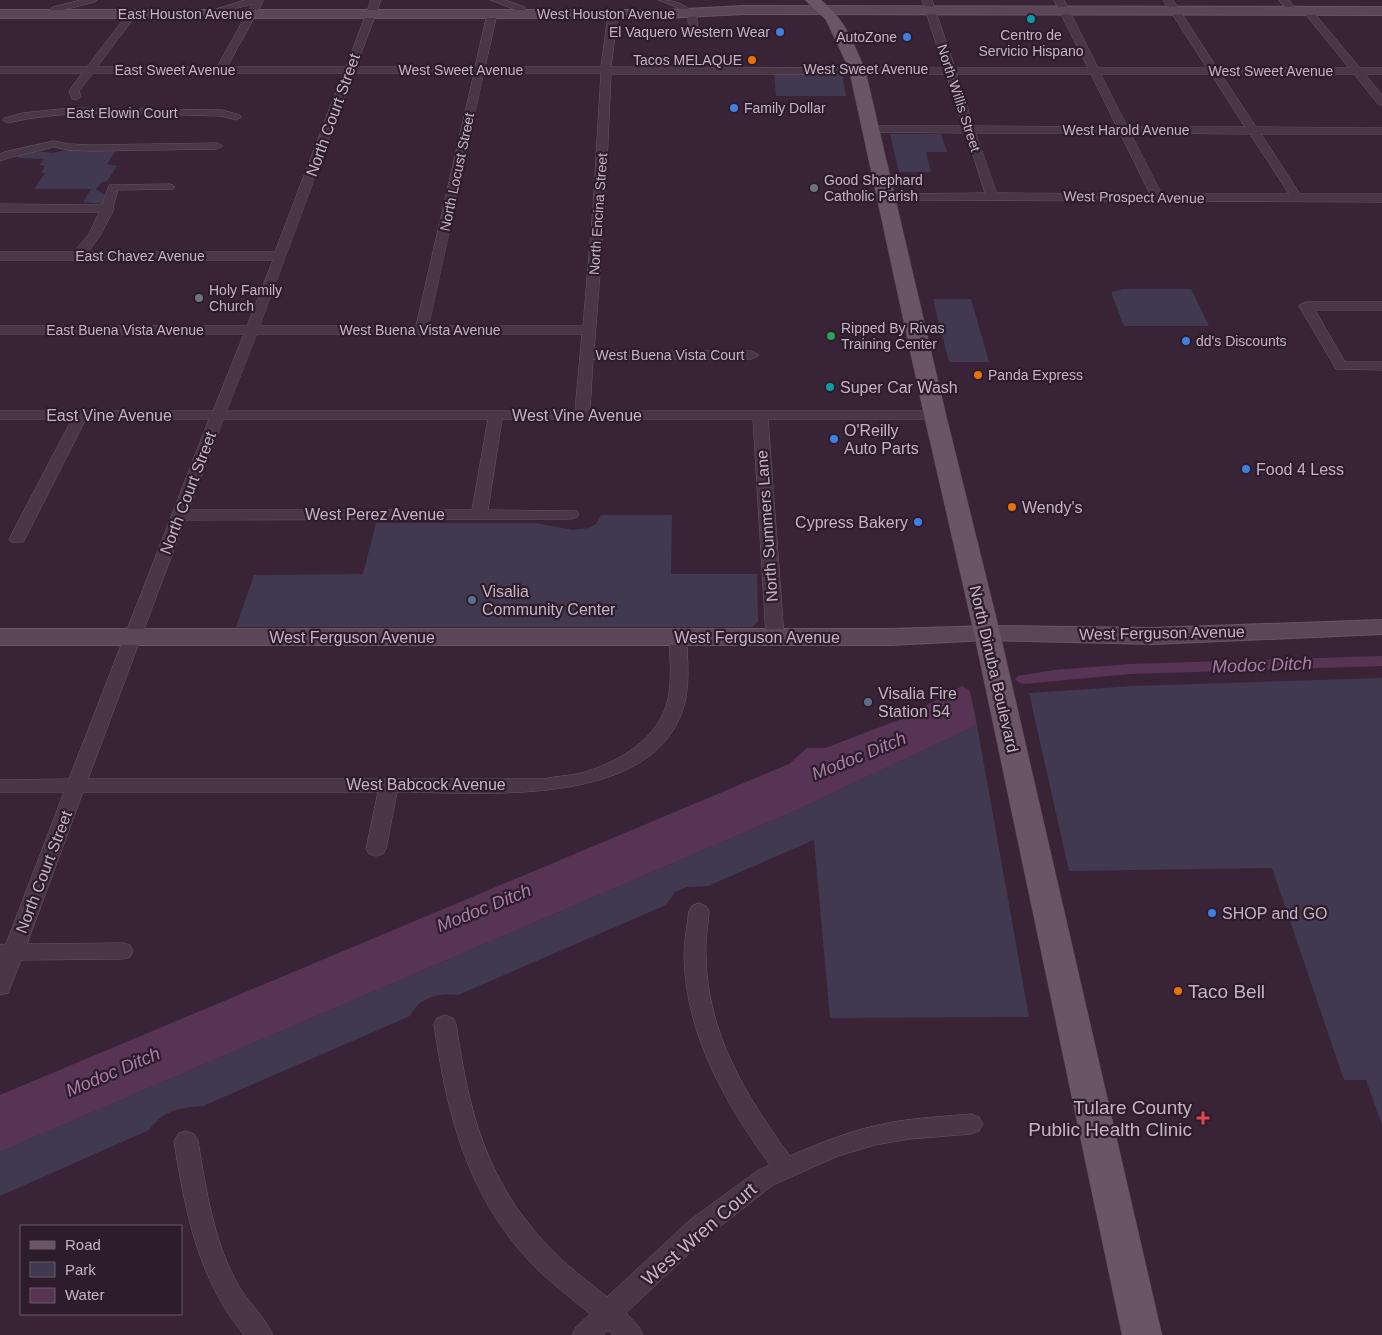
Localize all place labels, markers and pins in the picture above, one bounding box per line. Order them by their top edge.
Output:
marker: Centro de Servicio Hispano [1025,13,1037,25]
place label: El Vaquero Western Wear [609,24,770,40]
marker: El Vaquero Western Wear [774,26,786,38]
place label: Centro de Servicio Hispano [978,27,1084,59]
place label: AutoZone [836,29,897,45]
marker: AutoZone [901,31,913,43]
place label: Tacos MELAQUE [633,52,742,68]
marker: Tacos MELAQUE [746,54,758,66]
place label: Family Dollar [744,100,826,116]
marker: Family Dollar [728,102,740,114]
place label: Good Shephard Catholic Parish [824,172,923,204]
marker: Good Shephard Catholic Parish [808,182,820,194]
place label: Holy Family Church [209,282,282,314]
marker: Holy Family Church [193,292,205,304]
place label: Ripped By Rivas Training Center [841,320,945,352]
marker: Ripped By Rivas Training Center [825,330,837,342]
place label: dd's Discounts [1196,333,1287,349]
marker: dd's Discounts [1180,335,1192,347]
place label: Panda Express [988,367,1083,383]
marker: Panda Express [972,369,984,381]
place label: Super Car Wash [840,379,958,396]
marker: Super Car Wash [824,381,836,393]
place label: O'Reilly Auto Parts [844,422,919,457]
marker: O'Reilly Auto Parts [828,433,840,445]
place label: Food 4 Less [1256,461,1344,478]
marker: Food 4 Less [1240,463,1252,475]
place label: Wendy's [1022,499,1083,516]
marker: Wendy's [1006,501,1018,513]
place label: Cypress Bakery [795,514,908,531]
marker: Cypress Bakery [912,516,924,528]
place label: Visalia Community Center [482,583,616,618]
marker: Visalia Community Center [466,594,478,606]
place label: Visalia Fire Station 54 [878,685,957,720]
marker: Visalia Fire Station 54 [862,696,874,708]
place label: SHOP and GO [1222,905,1328,922]
marker: SHOP and GO [1206,907,1218,919]
place label: Taco Bell [1188,981,1265,1002]
marker: Taco Bell [1172,985,1184,997]
place label: Tulare County Public Health Clinic [1028,1097,1192,1140]
marker: Tulare County Public Health Clinic [1196,1111,1210,1125]

